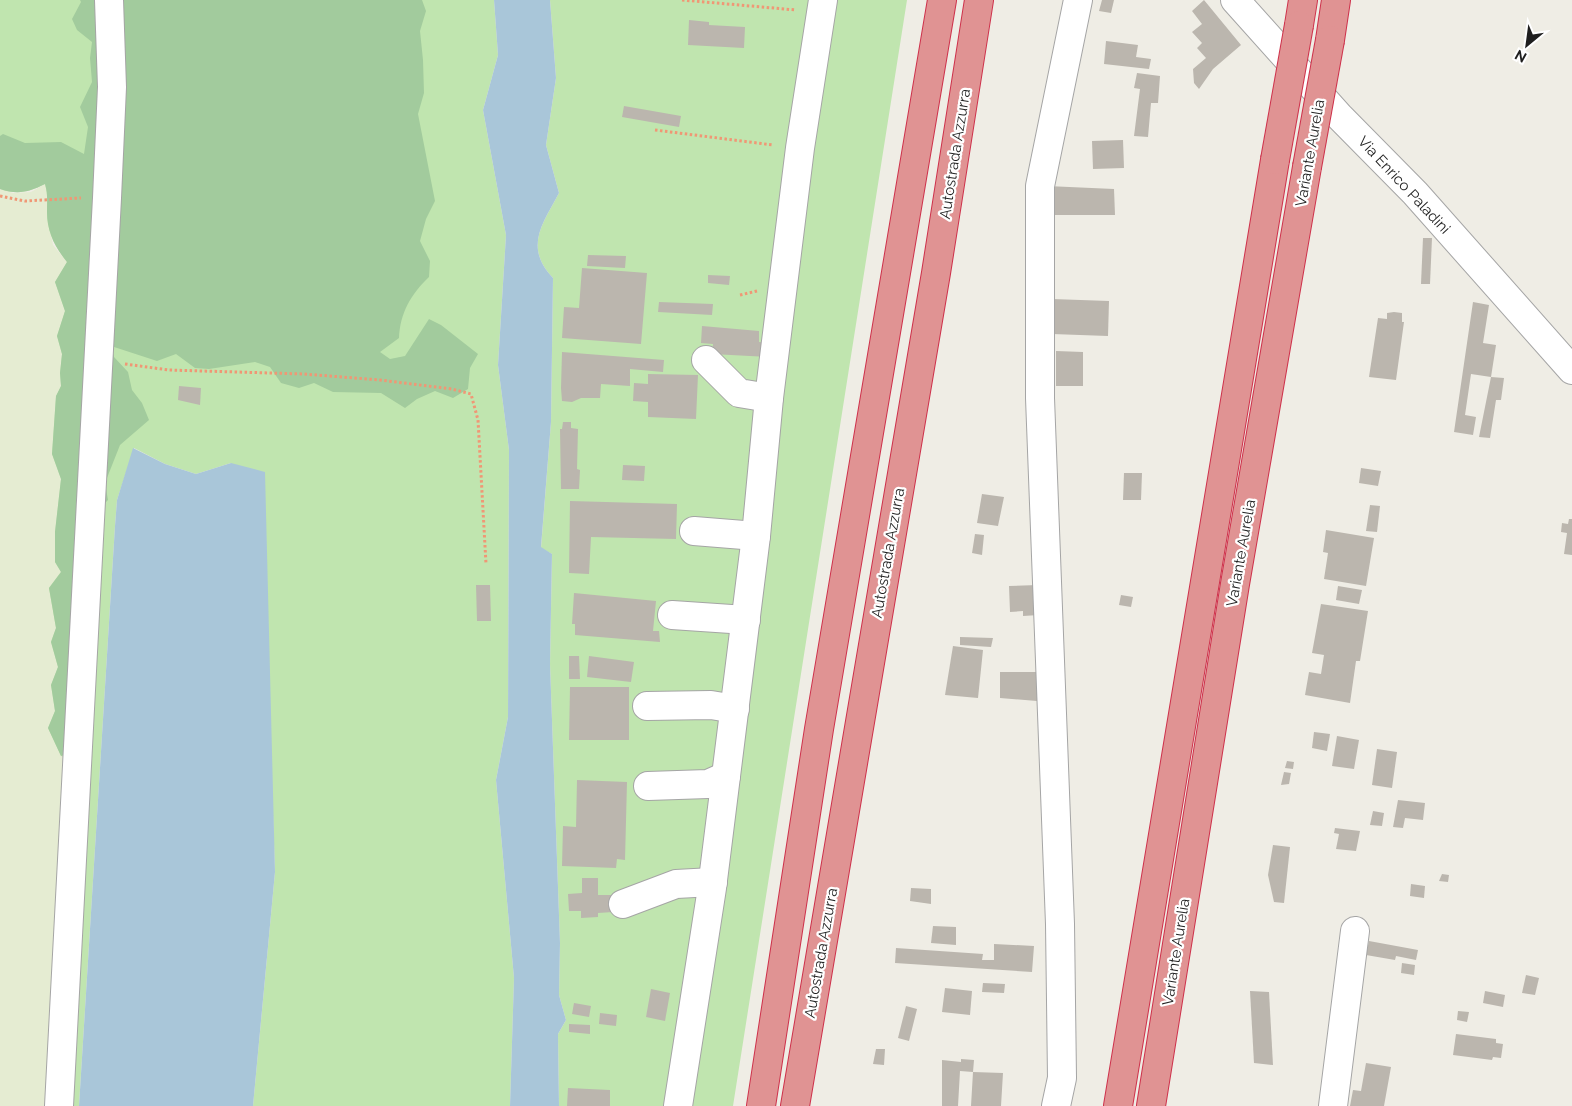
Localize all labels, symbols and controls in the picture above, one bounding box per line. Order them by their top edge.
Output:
north arrow [1502,20,1552,70]
text: N [1512,47,1529,66]
street label: Autostrada Azzurra [936,88,974,220]
street label: Variante Aurelia [1292,98,1328,208]
street label: Via Enrico Paladini [1354,132,1454,238]
street label: Autostrada Azzurra [868,487,908,619]
street label: Variante Aurelia [1223,498,1259,608]
street label: Autostrada Azzurra [801,887,841,1019]
street label: Variante Aurelia [1159,897,1193,1007]

